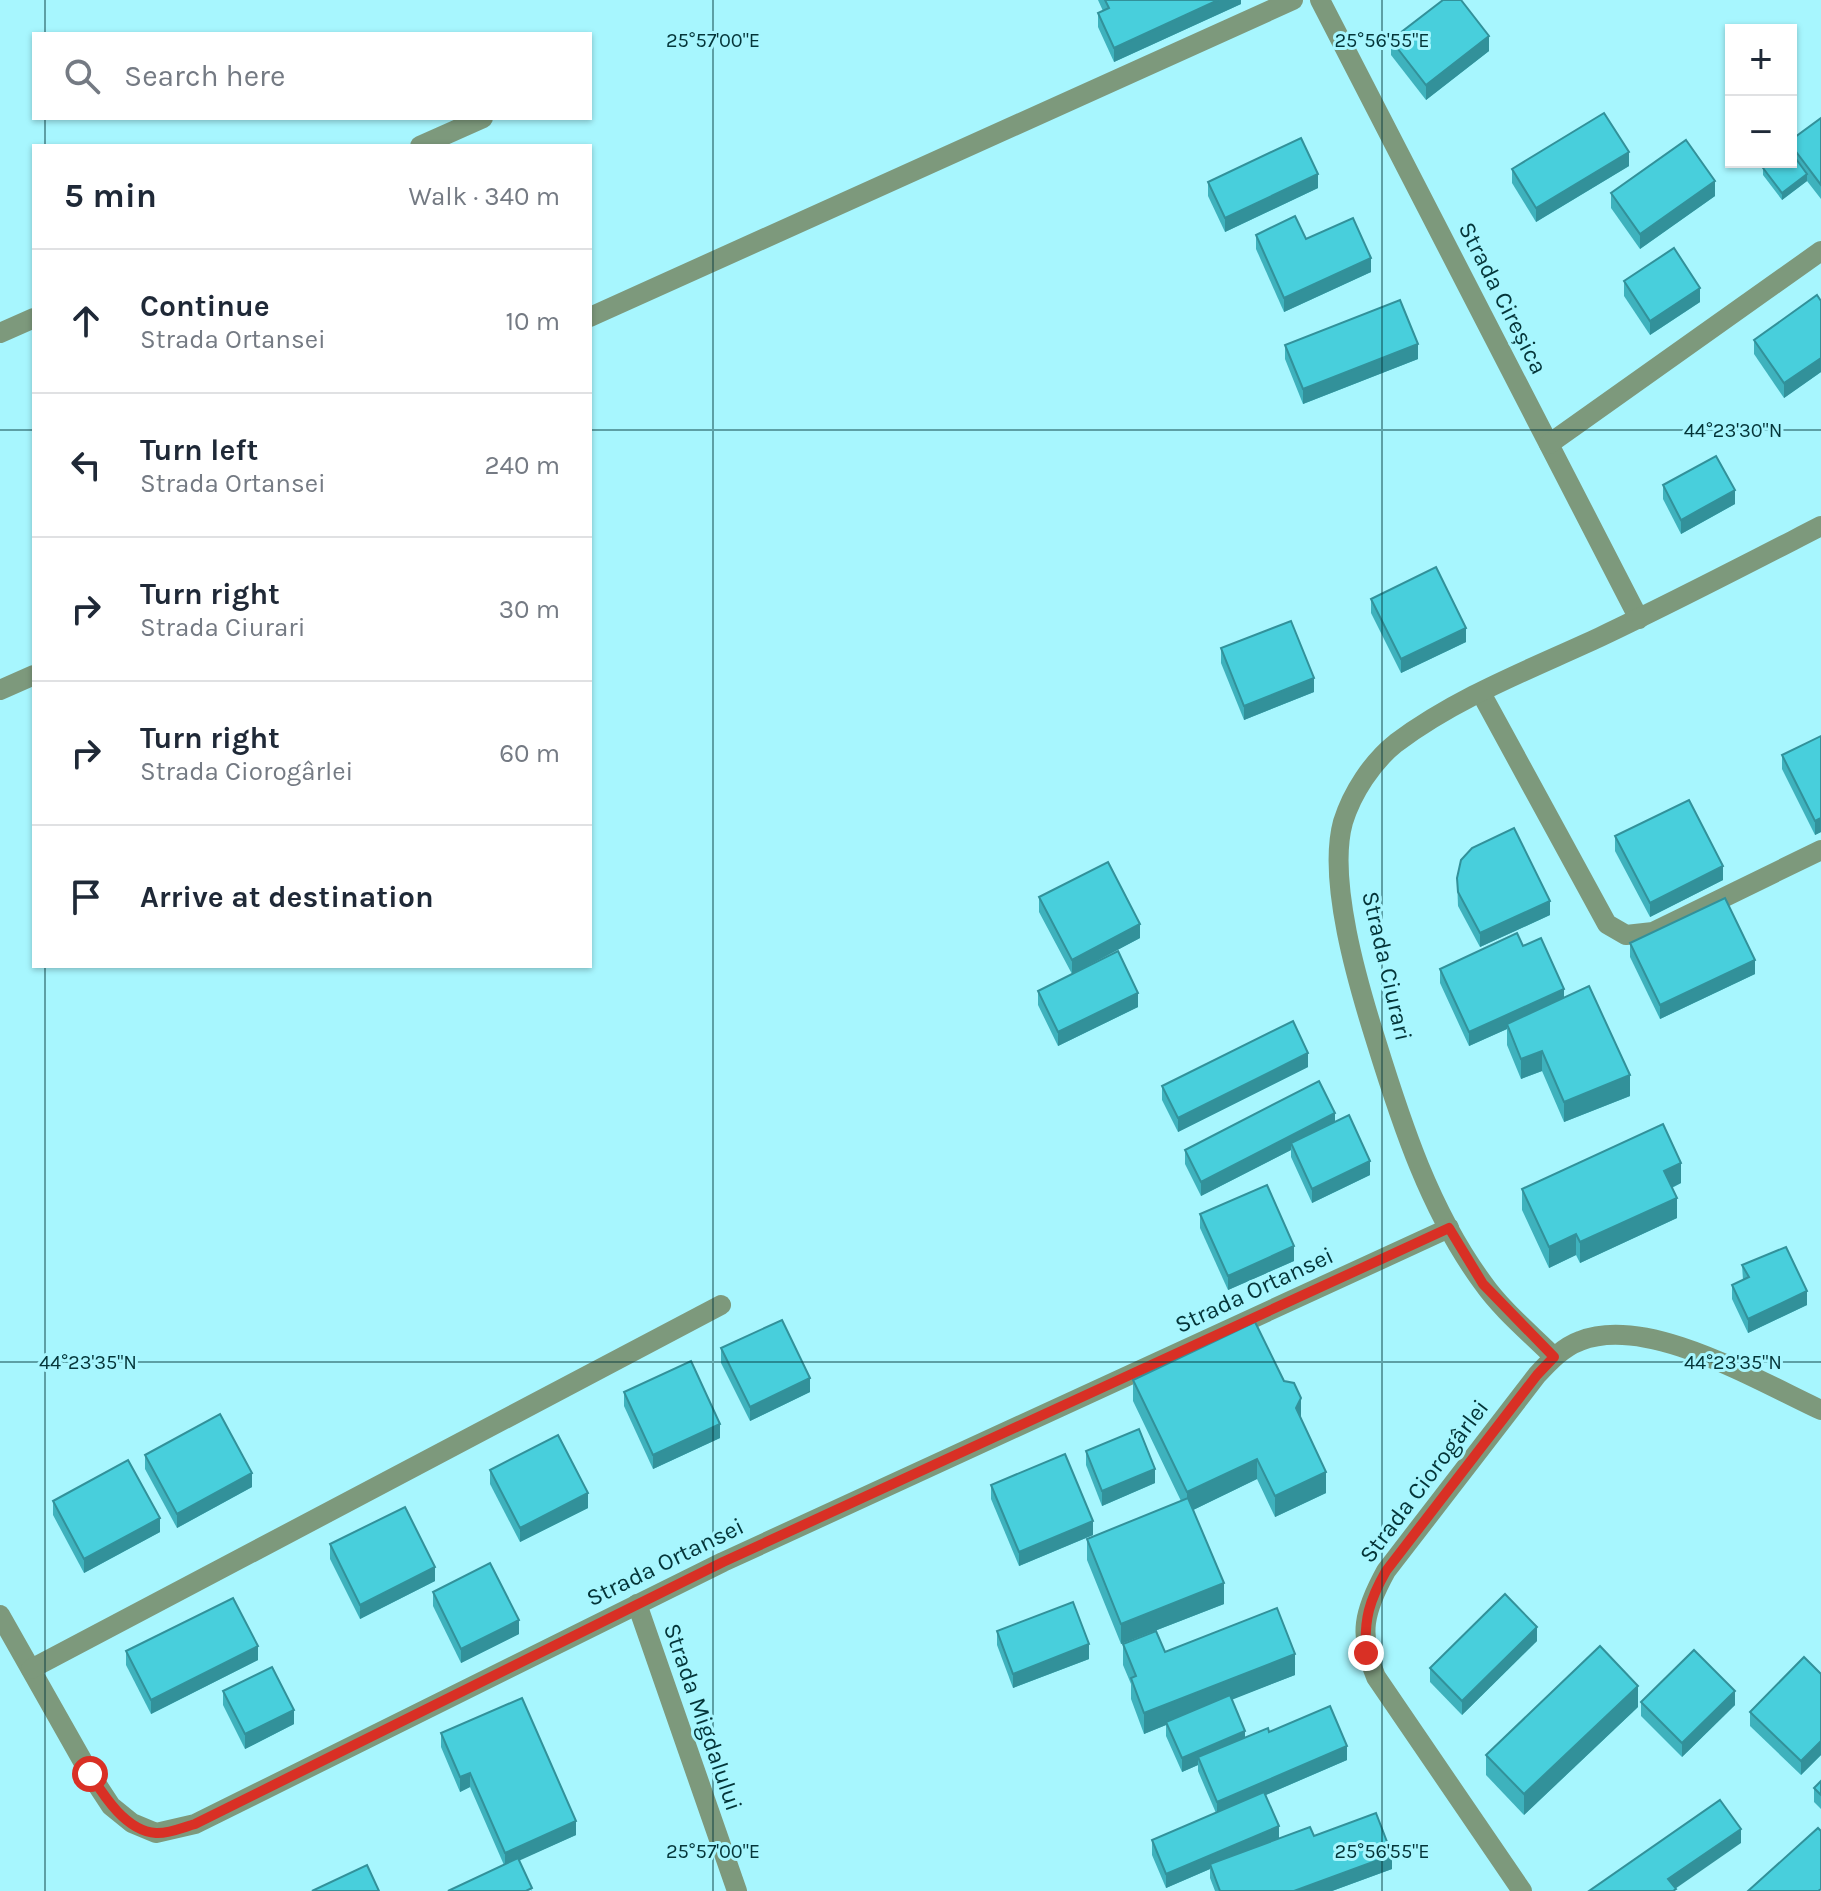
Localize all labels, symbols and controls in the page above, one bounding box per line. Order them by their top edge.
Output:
map controls [1725,24,1797,168]
button: + [1725,24,1797,96]
text: 25°57'00"E [666,29,760,52]
text: 25°56'55"E [1334,29,1430,52]
search box [32,32,592,120]
icon: search [60,54,104,98]
text: Search here [124,58,285,94]
button: − [1725,96,1797,168]
text: 5 min [64,176,157,216]
text: Walk · 340 m [409,181,560,212]
street label: Strada Cireșica [1453,217,1553,379]
text: Continue [140,288,270,324]
icon: ahead [64,299,108,343]
text: 10 m [505,306,560,337]
text: Strada Ortansei [140,324,326,355]
text: 44°23'30"N [1684,419,1782,442]
text: Turn left [140,432,258,468]
icon: left [64,443,108,487]
text: 240 m [484,450,560,481]
text: Strada Ortansei [140,468,326,499]
text: Turn right [140,576,280,612]
icon: right [64,587,108,631]
text: 30 m [499,594,560,625]
text: Strada Ciurari [140,612,305,643]
text: Turn right [140,720,280,756]
icon: right [64,731,108,775]
text: 60 m [499,738,560,769]
text: Strada Ciorogârlei [140,756,353,787]
icon: arrive [64,875,108,919]
text: Arrive at destination [140,879,434,915]
street label: Strada Ciurari [1356,888,1418,1044]
street label: Strada Ortansei [1170,1241,1338,1339]
text: 44°23'35"N [39,1351,137,1374]
text: 44°23'35"N [1684,1351,1782,1374]
street label: Strada Ciorogârlei [1354,1394,1494,1568]
street label: Strada Ortansei [582,1512,748,1612]
street label: Strada Migdalului [658,1619,748,1815]
route end [1348,1635,1384,1671]
route start [72,1756,108,1792]
text: 25°57'00"E [666,1840,760,1863]
text: 25°56'55"E [1334,1840,1430,1863]

